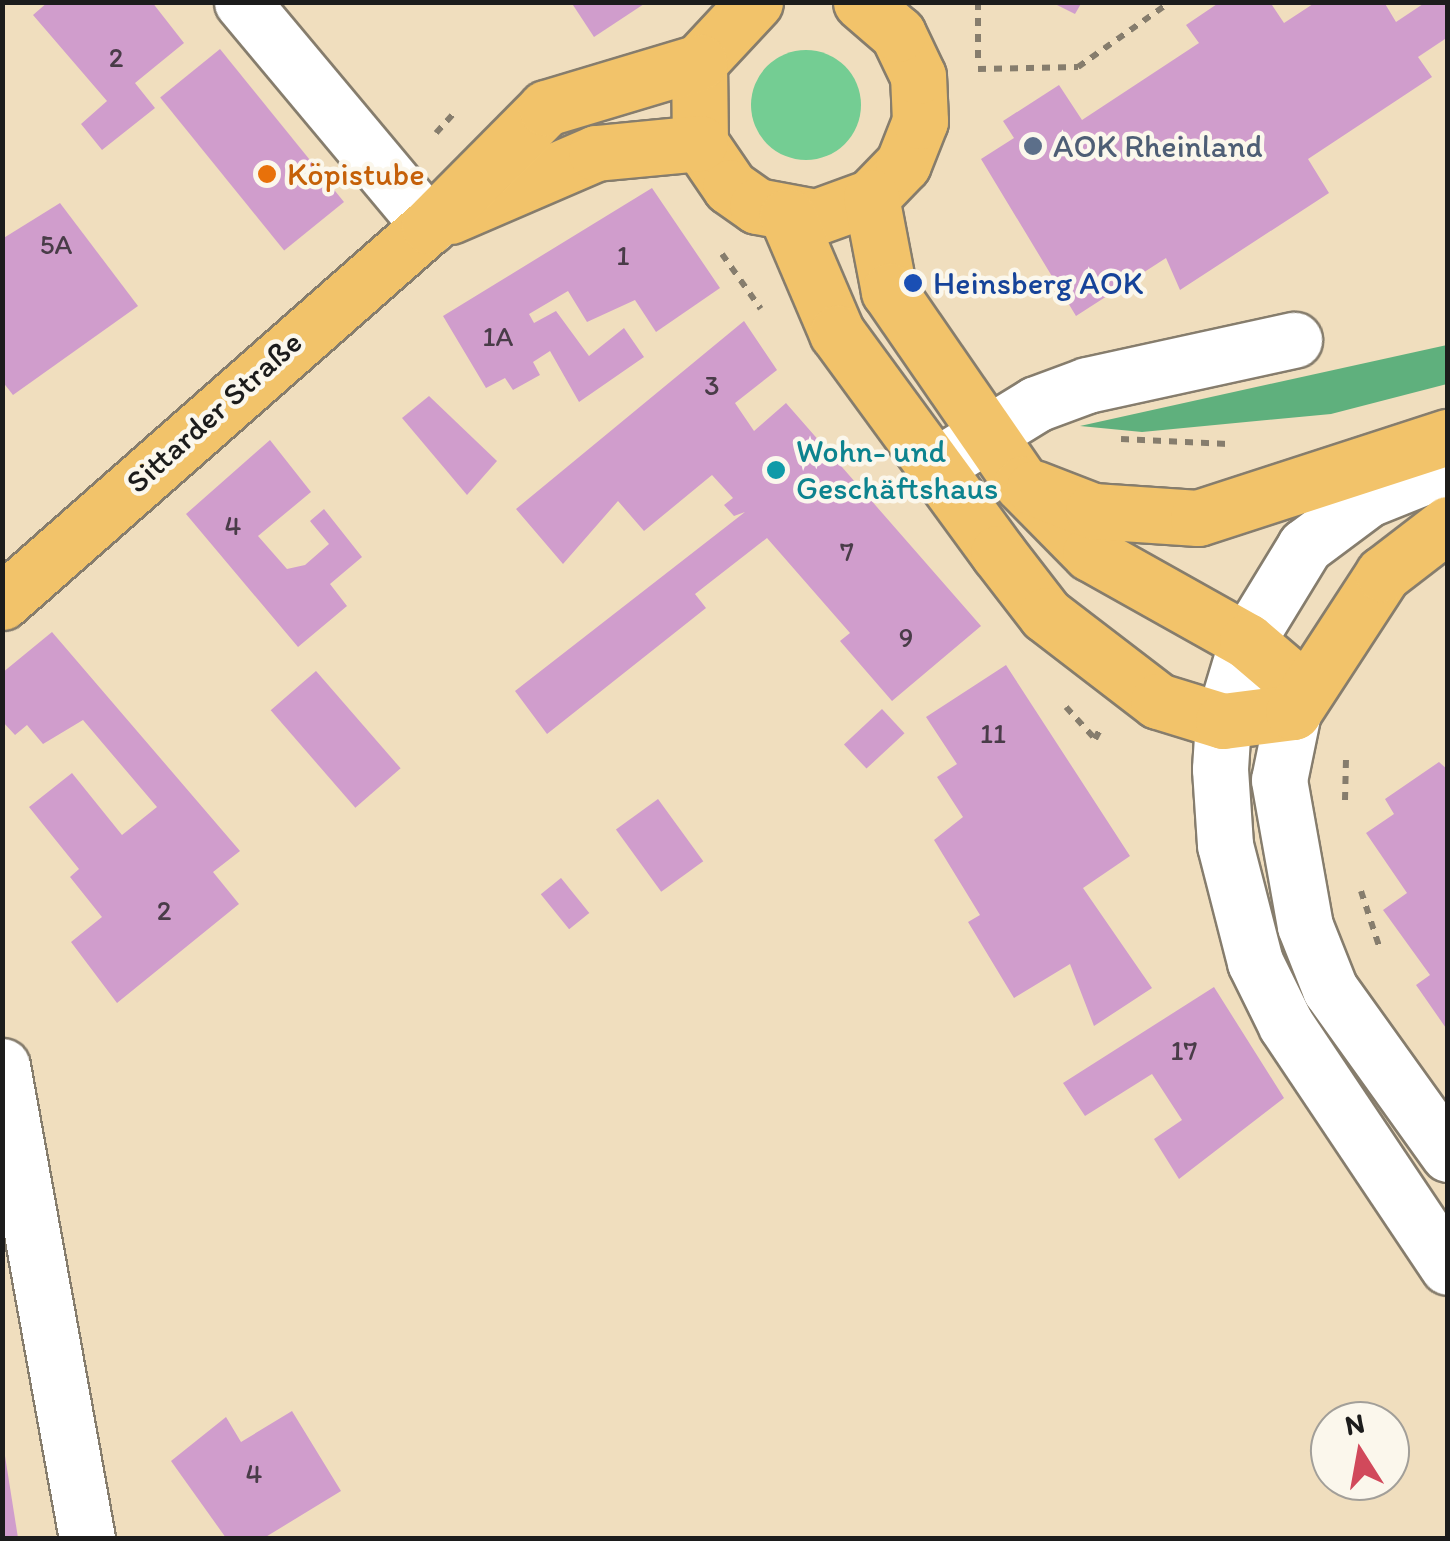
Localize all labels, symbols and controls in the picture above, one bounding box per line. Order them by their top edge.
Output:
house number: 2 [109,40,123,74]
place label: AOK Rheinland [1053,127,1262,165]
marker: AOK Rheinland [1022,135,1044,157]
place label: Köpistube [287,155,425,193]
marker: Köpistube [256,163,278,185]
house number: 5A [40,227,72,261]
house number: 1 [617,238,629,272]
place label: Heinsberg AOK [933,264,1143,302]
marker: Heinsberg AOK [902,272,924,294]
house number: 1A [483,319,513,353]
street label: Sittarder Straße [118,323,310,501]
house number: 3 [704,368,720,402]
place label: Wohn- und Geschäftshaus [796,433,998,508]
marker: Wohn- und Geschäftshaus [765,459,787,481]
house number: 4 [225,508,241,542]
house number: 7 [840,534,854,568]
house number: 9 [899,620,913,654]
house number: 11 [980,716,1006,750]
house number: 2 [157,893,171,927]
house number: 17 [1171,1033,1197,1067]
north arrow [1310,1401,1410,1501]
text: N [1342,1405,1367,1442]
house number: 4 [246,1456,262,1490]

